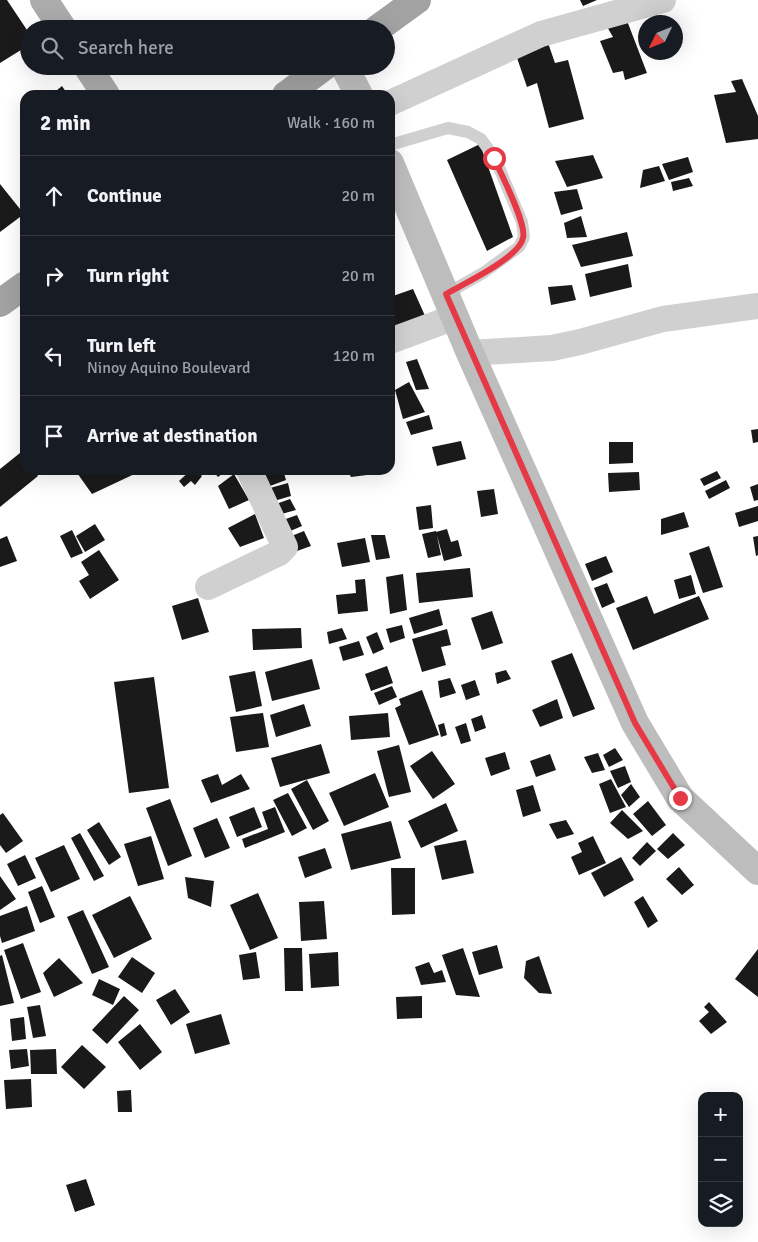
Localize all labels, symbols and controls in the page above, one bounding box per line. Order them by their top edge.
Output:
north arrow [638,15,683,60]
search box [20,20,395,75]
icon: search [38,34,66,62]
text: Search here [78,36,174,60]
text: 2 min [40,110,91,136]
text: Walk · 160 m [287,113,375,133]
route start [483,147,506,170]
icon: ahead [40,182,68,210]
text: Continue [87,184,162,208]
text: 20 m [341,186,375,206]
icon: right [40,262,68,290]
text: Turn right [87,264,169,288]
text: 20 m [341,266,375,286]
text: Turn left [87,334,156,358]
icon: left [40,342,68,370]
text: 120 m [333,346,375,366]
text: Ninoy Aquino Boulevard [87,358,250,378]
icon: arrive [40,422,68,450]
text: Arrive at destination [87,424,258,448]
route end [669,787,692,810]
map controls [698,1092,743,1227]
button: + [698,1092,743,1137]
button: − [698,1137,743,1182]
button: layers [698,1182,743,1227]

